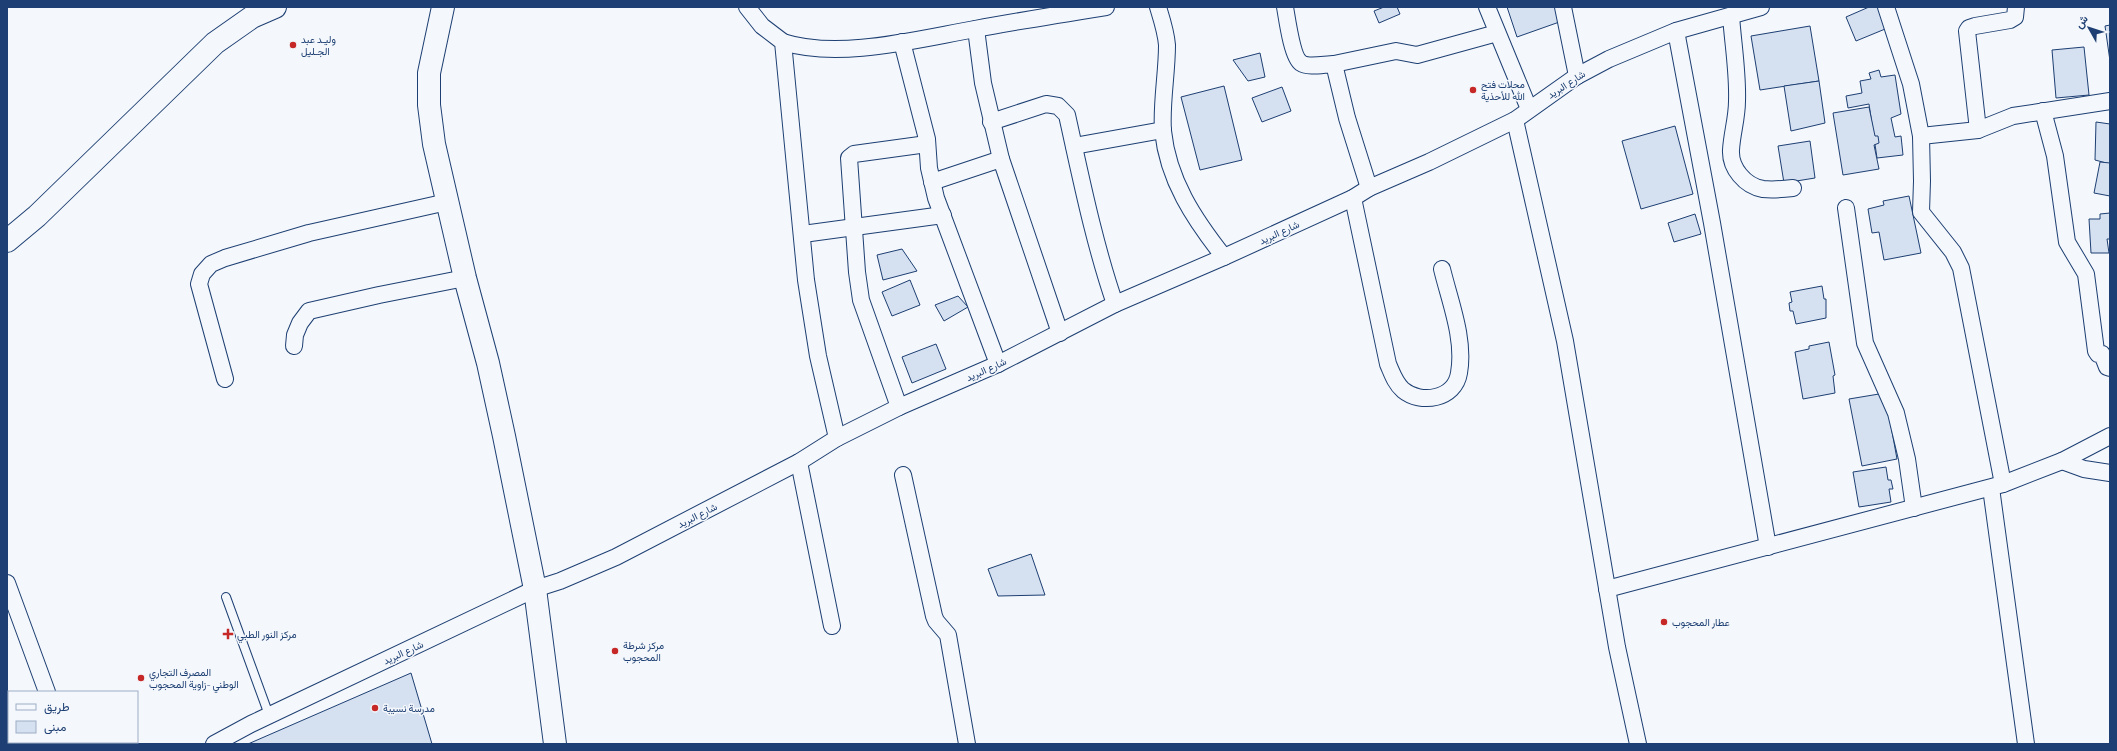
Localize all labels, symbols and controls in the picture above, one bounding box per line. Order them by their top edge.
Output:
north arrow [2069,8,2109,48]
text: ش [2072,12,2091,31]
place label: وليـد عبد الجـليل [301,33,336,58]
marker: وليـد عبد الجـليل [288,40,298,50]
street label: شارع البريد [1545,67,1588,102]
place label: محلات فتح الله للأحذية [1481,78,1525,103]
marker: محلات فتح الله للأحذية [1468,85,1478,95]
street label: شارع البريد [1257,217,1302,247]
street label: شارع البريد [964,355,1009,384]
street label: شارع البريد [675,500,719,531]
place label: عطار المحجوب [1672,616,1730,629]
marker: عطار المحجوب [1659,617,1669,627]
marker: مركز النور الطبي [222,628,234,640]
place label: مركز النور الطبي [237,628,297,643]
street label: شارع البريد [381,637,426,667]
place label: مركز شرطة المحجوب [623,639,664,664]
marker: مركز شرطة المحجوب [610,646,620,656]
place label: المصرف التجاري الوطني -زاوية المحجوب [149,666,239,693]
marker: المصرف التجاري الوطني -زاوية المحجوب [136,673,146,683]
legend [8,691,138,743]
text: طريق [44,699,70,715]
place label: مدرسة نسيبة [383,702,435,715]
marker: مدرسة نسيبة [370,703,380,713]
text: مبنى [44,719,66,735]

